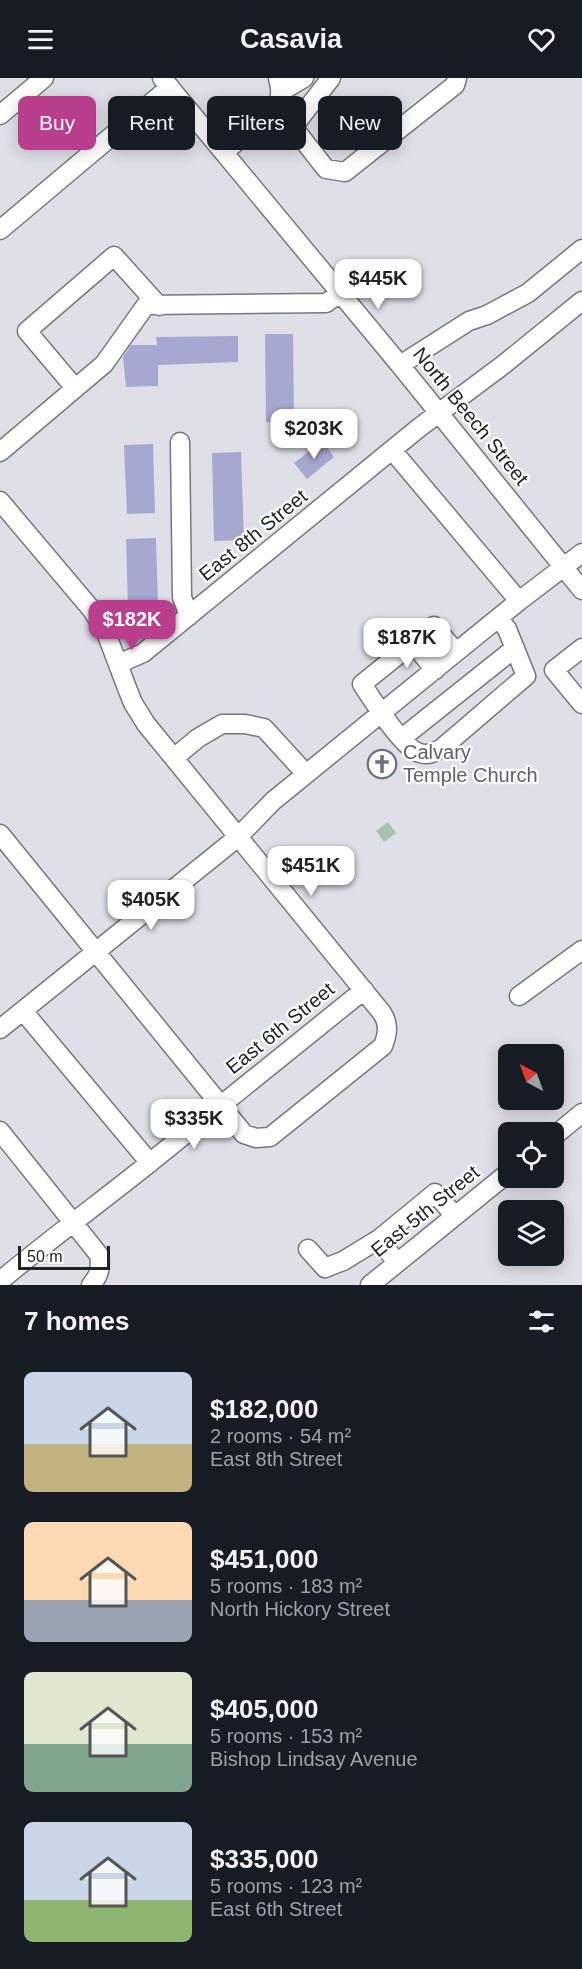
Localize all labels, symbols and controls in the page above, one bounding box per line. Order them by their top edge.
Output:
icon: menu [24,23,57,56]
icon: heart [525,23,558,56]
text: Casavia [240,24,342,54]
chip: Buy [18,96,96,150]
chip: Rent [108,96,195,150]
chip: Filters [207,96,306,150]
chip: New [318,96,402,150]
pin: $445K [336,259,420,310]
text: $445K [349,267,407,289]
street label: North Beech Street [409,343,533,489]
pin: $203K [272,409,356,460]
text: $203K [285,417,343,439]
street label: East 8th Street [195,485,312,585]
pin: $182K [90,600,174,651]
text: $182K [103,608,161,630]
pin: $187K [365,618,449,669]
text: $187K [378,626,436,648]
place label: Calvary Temple Church [403,741,538,786]
church icon: Calvary Temple Church [366,748,398,780]
pin: $451K [269,846,353,897]
text: $451K [282,854,340,876]
pin: $405K [109,880,193,931]
text: $405K [122,888,180,910]
street label: East 6th Street [222,978,339,1078]
north arrow [498,1044,564,1110]
map controls [498,1044,564,1266]
pin: $335K [152,1099,236,1150]
text: $335K [165,1107,223,1129]
button: locate [498,1122,564,1188]
street label: East 5th Street [367,1161,484,1261]
button: layers [498,1200,564,1266]
scale bar [18,1243,110,1270]
text: 50 m [27,1248,63,1265]
icon: filters [525,1305,558,1338]
text: 7 homes [24,1306,130,1336]
text: $182,000 [210,1394,318,1424]
icon: home [72,1396,144,1468]
text: 2 rooms · 54 m² [210,1425,351,1447]
text: East 8th Street [210,1448,342,1470]
text: $451,000 [210,1544,318,1574]
icon: home [72,1546,144,1618]
text: 5 rooms · 183 m² [210,1575,362,1597]
text: North Hickory Street [210,1598,390,1620]
text: $405,000 [210,1694,318,1724]
icon: home [72,1696,144,1768]
text: 5 rooms · 153 m² [210,1725,362,1747]
text: Bishop Lindsay Avenue [210,1748,418,1770]
text: $335,000 [210,1844,318,1874]
icon: home [72,1846,144,1918]
text: 5 rooms · 123 m² [210,1875,362,1897]
text: East 6th Street [210,1898,342,1920]

